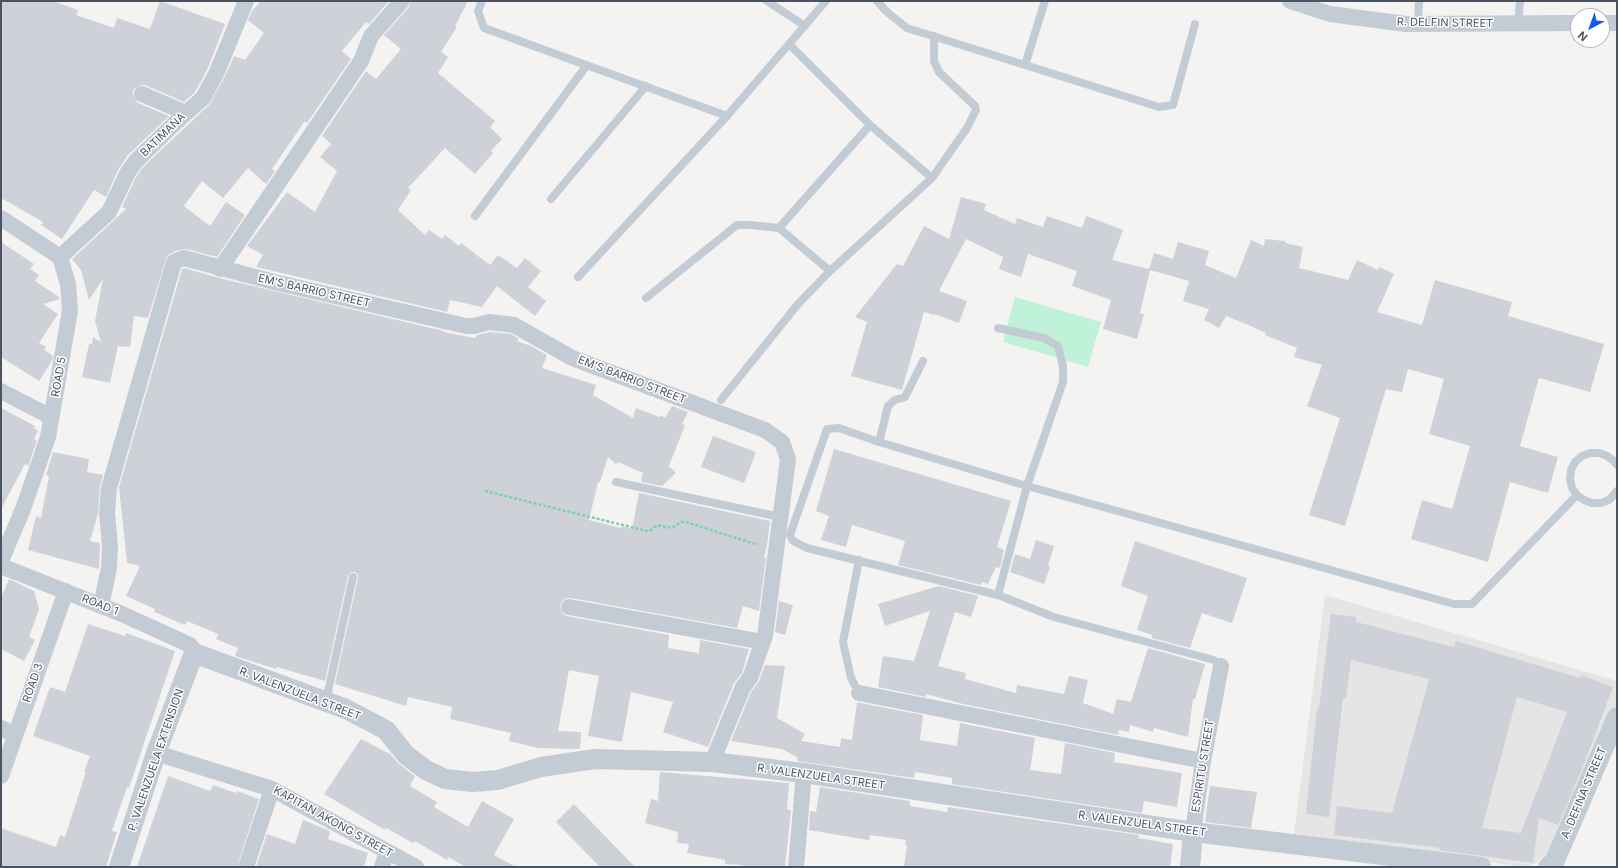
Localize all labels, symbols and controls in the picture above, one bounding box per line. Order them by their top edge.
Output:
north arrow [1570,8,1610,48]
street label: R. DELFIN STREET [1397,16,1493,30]
text: N [1575,28,1591,44]
street label: BATIMANA [138,110,188,160]
street label: EM’S BARRIO STREET [257,272,371,310]
street label: EM’S BARRIO STREET [576,353,688,407]
street label: ROAD 5 [49,356,69,398]
street label: ROAD 1 [80,592,120,618]
street label: ROAD 3 [20,662,46,704]
street label: R. VALENZUELA STREET [237,665,363,723]
street label: P. VALENZUELA EXTENSION [125,687,187,833]
street label: ESPIRITU STREET [1189,719,1217,813]
street label: A. DEFINA STREET [1559,745,1609,841]
street label: R. VALENZUELA STREET [756,761,886,793]
street label: KAPITAN AKONG STREET [271,784,395,860]
street label: R. VALENZUELA STREET [1077,808,1207,840]

